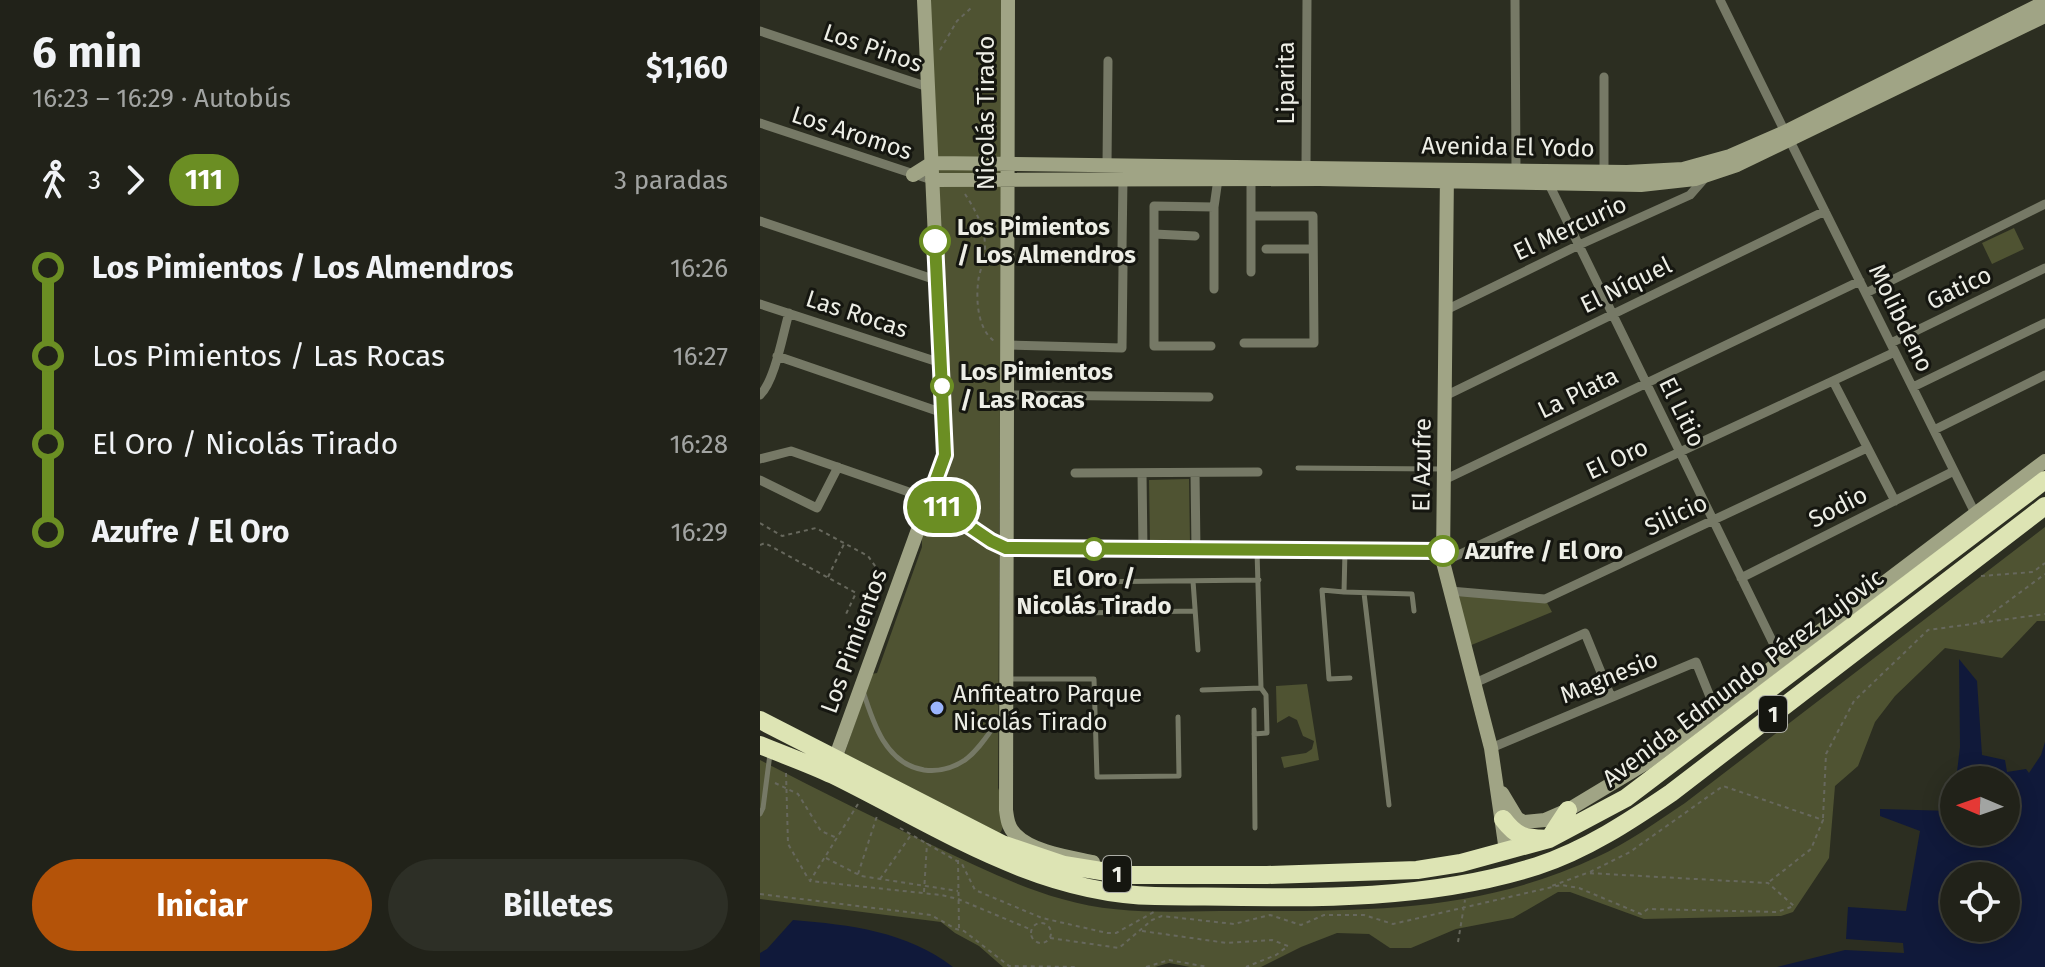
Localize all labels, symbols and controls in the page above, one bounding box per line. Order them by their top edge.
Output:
street label: Los Pinos [820,18,926,78]
text: 6 min [32,26,142,79]
street label: Nicolás Tirado [972,36,1000,190]
street label: Liparita [1272,41,1300,125]
text: $1,160 [646,50,728,86]
text: 16:23 – 16:29 · Autobús [32,83,291,114]
street label: Los Aromos [788,100,916,166]
street label: Avenida El Yodo [1421,131,1595,163]
icon: walk [32,158,76,202]
icon: forward [113,158,157,202]
text: 111 [185,163,223,196]
text: 3 [88,165,101,196]
text: 3 paradas [614,165,728,196]
street label: El Mercurio [1509,190,1631,266]
place label: Los Pimientos / Los Almendros [957,213,1136,269]
marker: Los Pimientos / Los Almendros [920,226,950,256]
text: Los Pimientos / Los Almendros [92,250,514,286]
street label: El Níquel [1576,251,1676,319]
text: 16:26 [670,253,728,284]
street label: Molibdeno [1863,260,1939,376]
street label: Gatico [1922,260,1996,316]
street label: Las Rocas [802,284,912,344]
text: Los Pimientos / Las Rocas [92,338,445,374]
text: 16:27 [672,341,728,372]
place label: Los Pimientos / Las Rocas [960,358,1113,414]
street label: La Plata [1533,361,1623,425]
street label: El Litio [1653,373,1711,451]
marker: Los Pimientos / Las Rocas [931,375,953,397]
street label: El Azufre [1407,418,1437,512]
text: El Oro / Nicolás Tirado [92,426,398,462]
text: 16:28 [669,429,728,460]
street label: El Oro [1582,433,1652,485]
street label: Sodio [1804,480,1872,534]
line badge: 111 [896,481,988,533]
street label: Silicio [1640,488,1712,542]
text: 111 [923,490,961,523]
text: Azufre / El Oro [92,514,289,550]
text: 16:29 [670,517,728,548]
marker: Azufre / El Oro [1428,536,1458,566]
place label: Azufre / El Oro [1464,537,1623,565]
marker: El Oro / Nicolás Tirado [1083,538,1105,560]
street label: Avenida Edmundo Pérez Zujovic [1597,563,1889,793]
place label: El Oro / Nicolás Tirado [1017,564,1172,620]
street label: Los Pimientos [815,565,893,717]
street label: Magnesio [1556,645,1662,709]
place label: Anfiteatro Parque Nicolás Tirado [953,680,1142,736]
road number: 1 [1759,696,1787,732]
marker: Anfiteatro Parque Nicolás Tirado [928,699,946,717]
north arrow [1940,766,2020,846]
map controls [1940,766,2020,942]
road number: 1 [1103,856,1131,892]
button: Iniciar [32,859,372,951]
button: Billetes [388,859,728,951]
button: locate [1940,862,2020,942]

